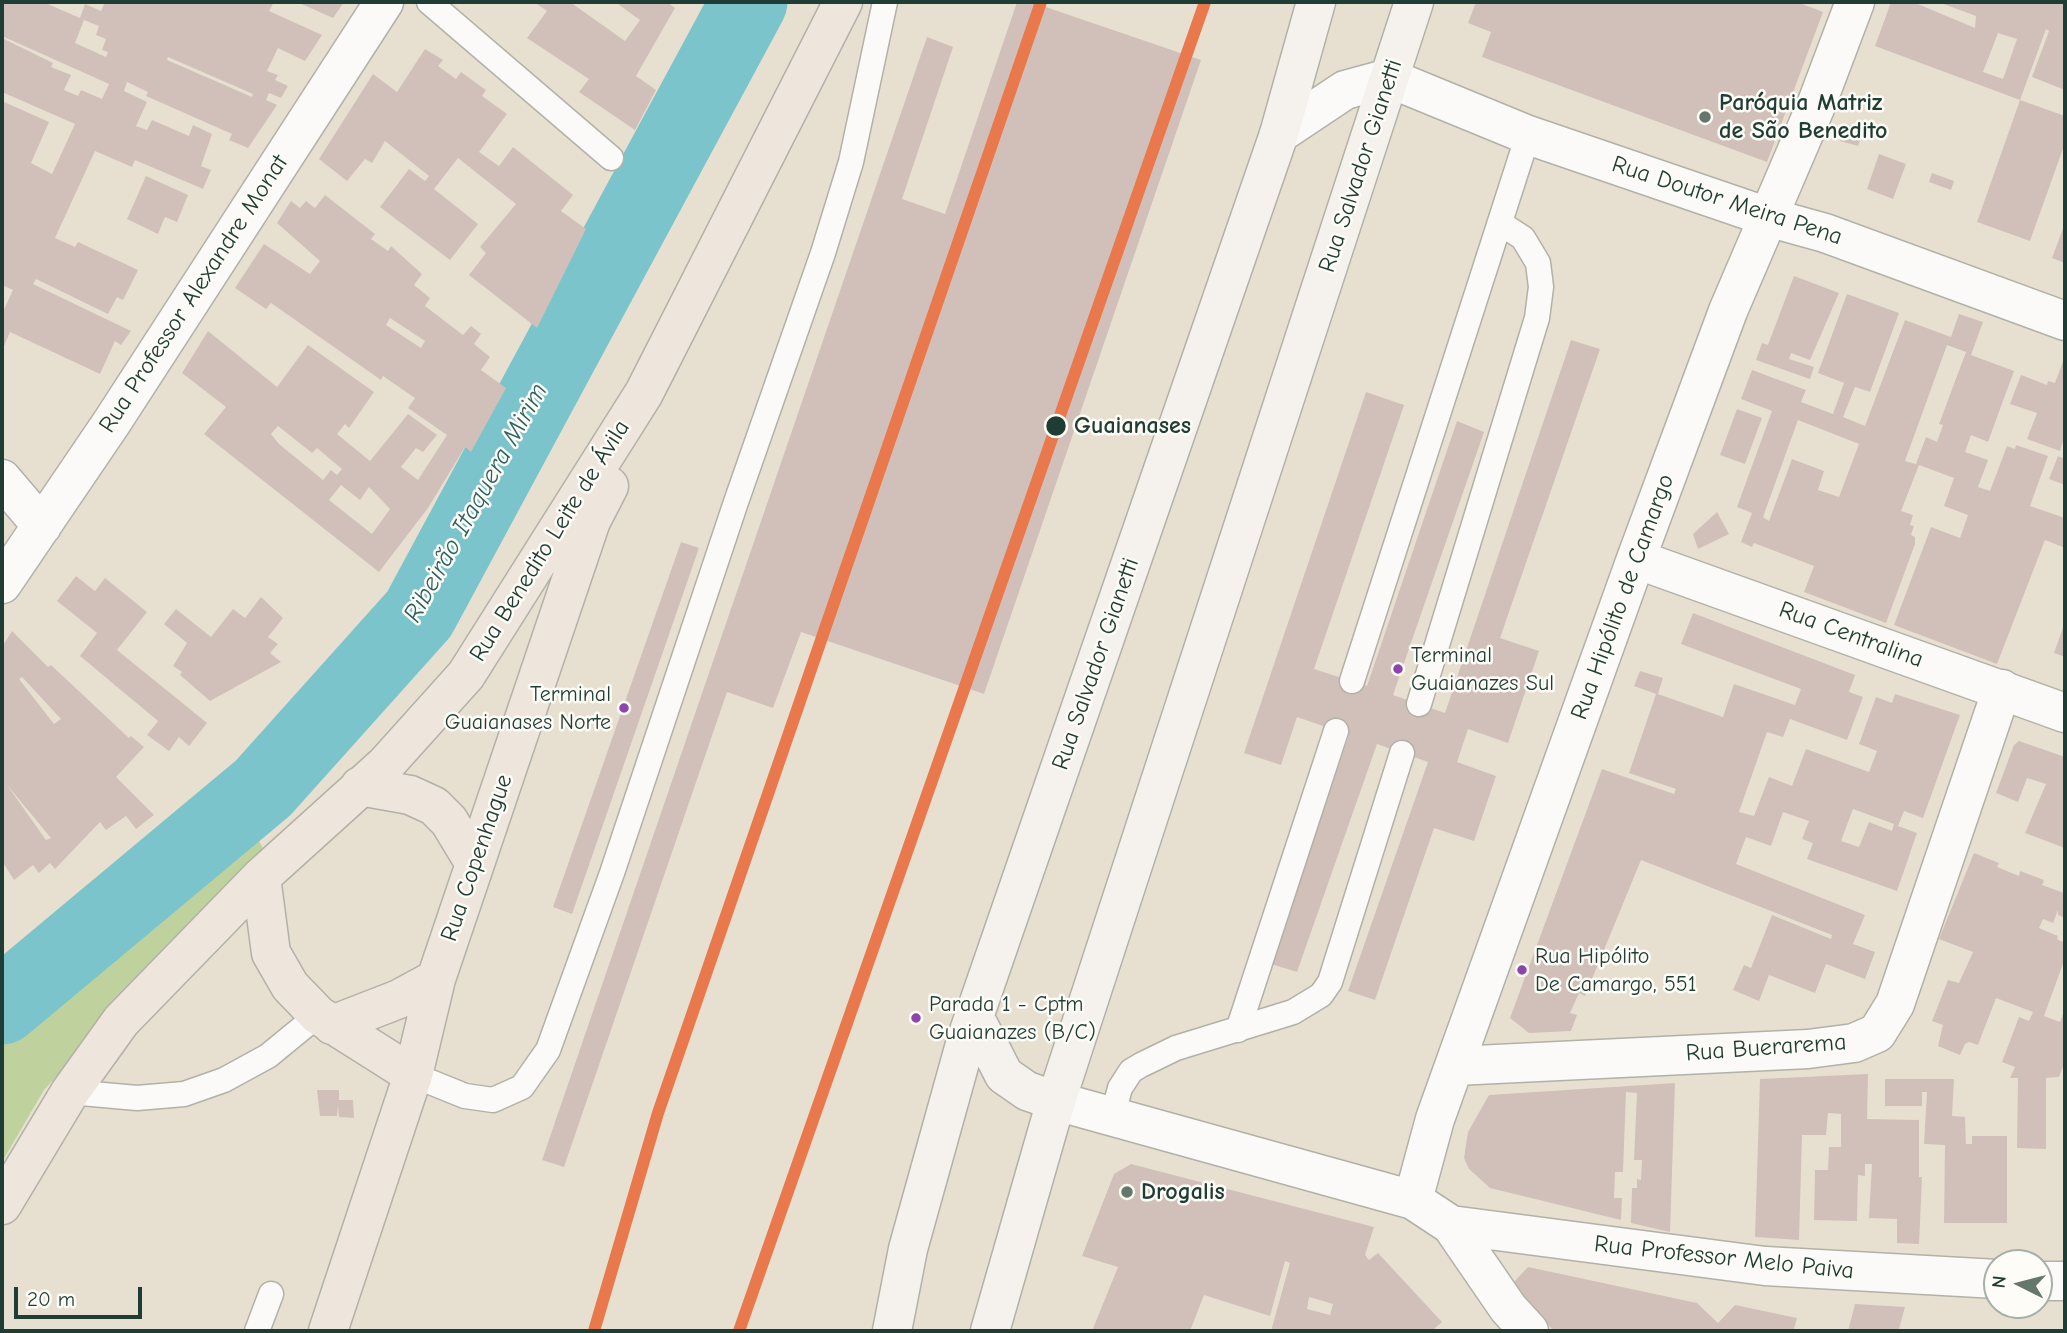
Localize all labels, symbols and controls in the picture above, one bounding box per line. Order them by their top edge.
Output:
street label: Rua Salvador Gianetti [1313,56,1409,276]
place label: Paróquia Matriz de São Benedito [1719,89,1887,145]
marker: Paróquia Matriz de São Benedito [1697,109,1713,125]
street label: Rua Professor Alexandre Monat [93,150,295,438]
street label: Rua Doutor Meira Pena [1608,150,1846,252]
water label: Ribeirão Itaquera Mirim [397,378,555,628]
place label: Guaianases [1074,412,1191,440]
marker: Guaianases [1044,414,1068,438]
street label: Rua Benedito Leite de Ávila [464,415,636,667]
street label: Rua Hipólito de Camargo [1565,470,1681,724]
street label: Rua Salvador Gianetti [1046,554,1146,774]
street label: Rua Centralina [1775,596,1927,674]
place label: Terminal Guaianazes Sul [1411,643,1554,694]
marker: Terminal Guaianazes Sul [1391,662,1405,676]
place label: Terminal Guaianases Norte [445,682,611,734]
marker: Terminal Guaianases Norte [617,701,631,715]
street label: Rua Copenhague [435,771,519,945]
place label: Rua Hipólito De Camargo, 551 [1535,944,1697,996]
marker: Rua Hipólito De Camargo, 551 [1515,963,1529,977]
place label: Parada 1 - Cptm Guaianazes (B/C) [929,992,1096,1044]
marker: Parada 1 - Cptm Guaianazes (B/C) [909,1011,923,1025]
street label: Rua Buerarema [1685,1028,1847,1068]
place label: Drogalis [1141,1178,1225,1206]
marker: Drogalis [1119,1184,1135,1200]
street label: Rua Professor Melo Paiva [1593,1230,1855,1286]
north arrow [1983,1249,2053,1319]
scale bar [18,1274,145,1318]
text: N [1988,1275,2011,1289]
text: 20 m [27,1287,75,1311]

